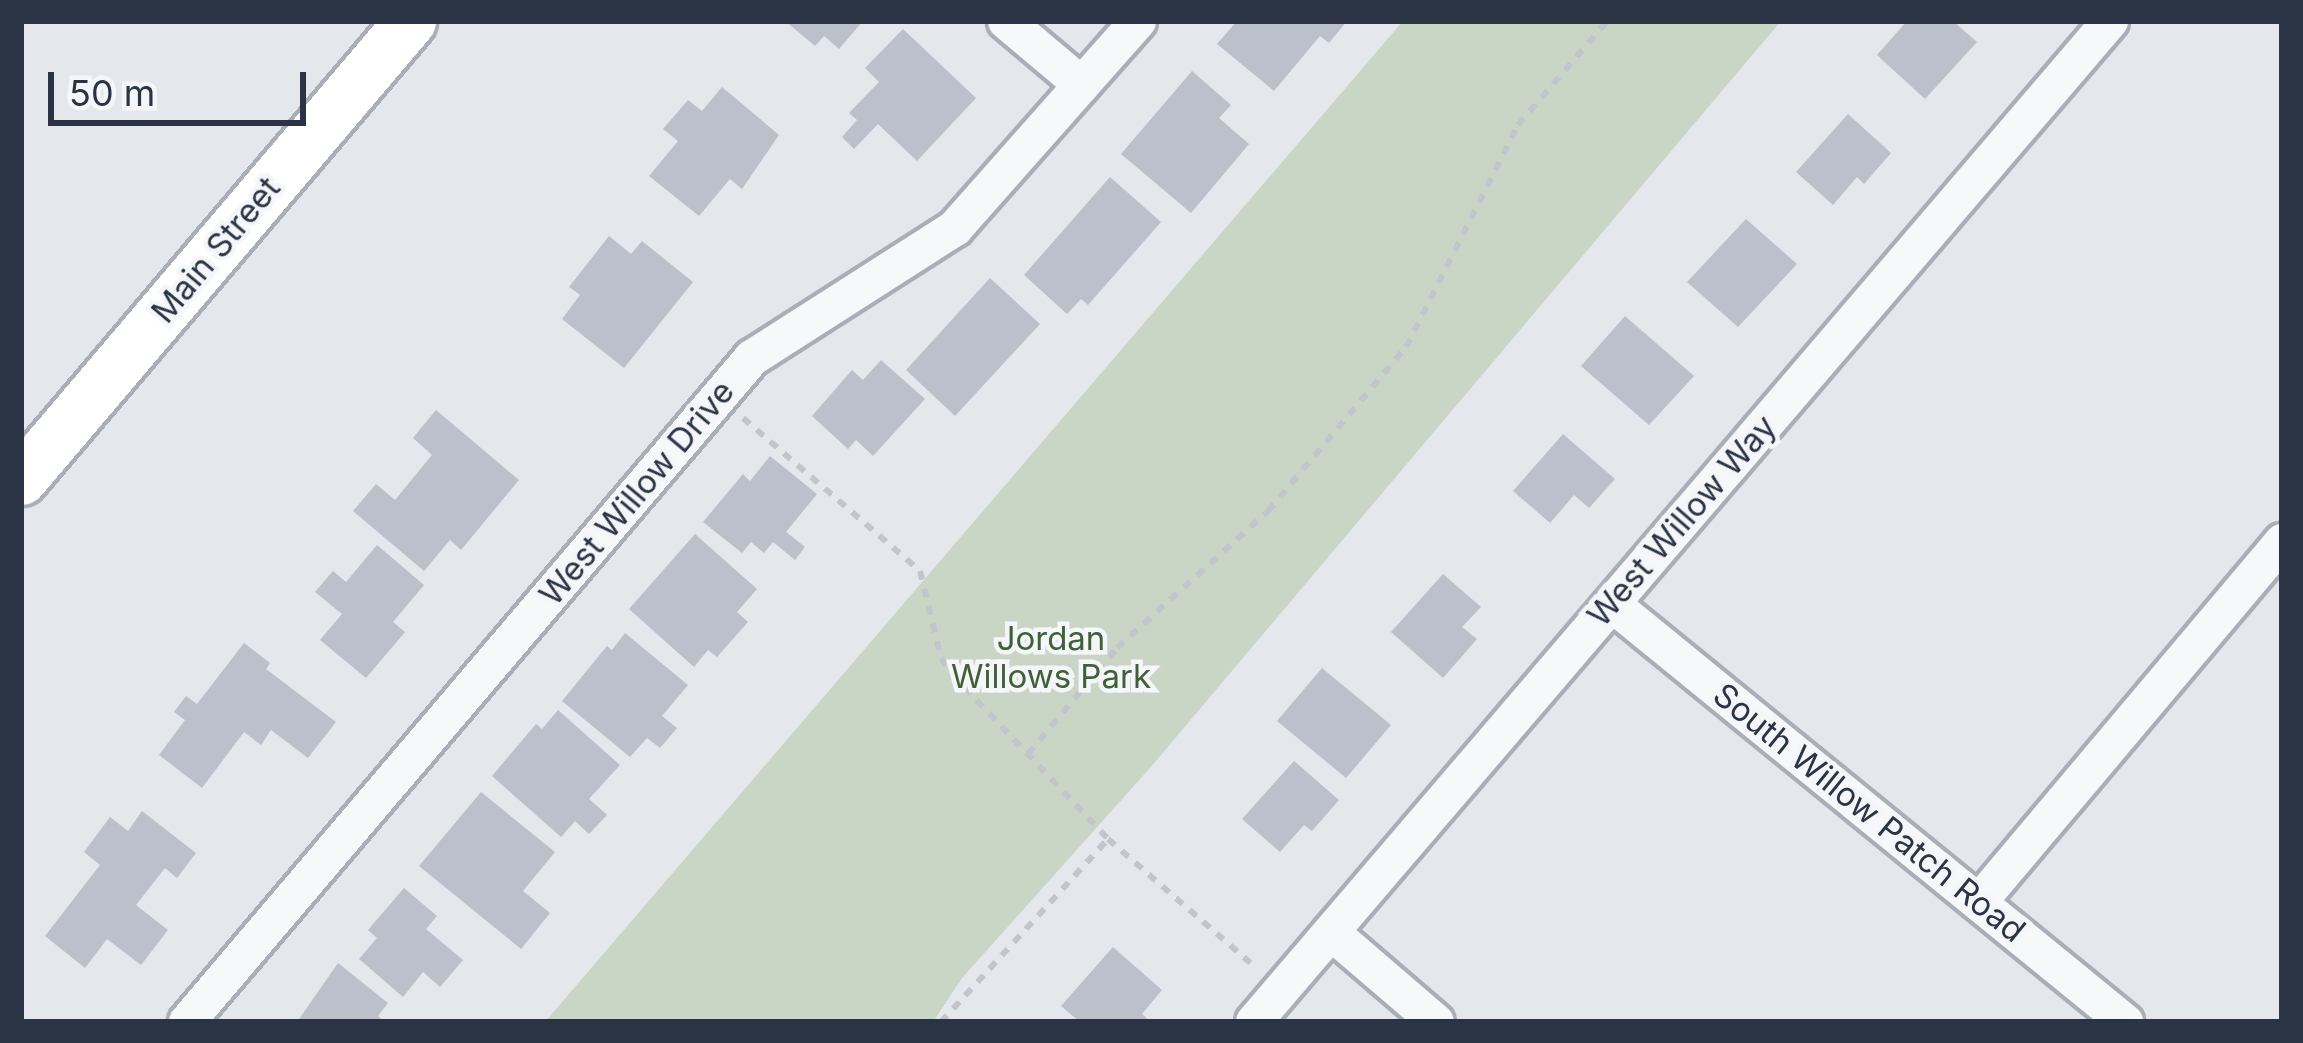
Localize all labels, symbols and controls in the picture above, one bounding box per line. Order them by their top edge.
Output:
scale bar [54,48,312,122]
text: 50 m [69,71,155,115]
street label: Main Street [144,169,288,331]
street label: West Willow Drive [531,372,743,614]
street label: West Willow Way [1579,407,1785,635]
park label: Jordan Willows Park [951,619,1151,697]
street label: South Willow Patch Road [1705,675,2033,951]

